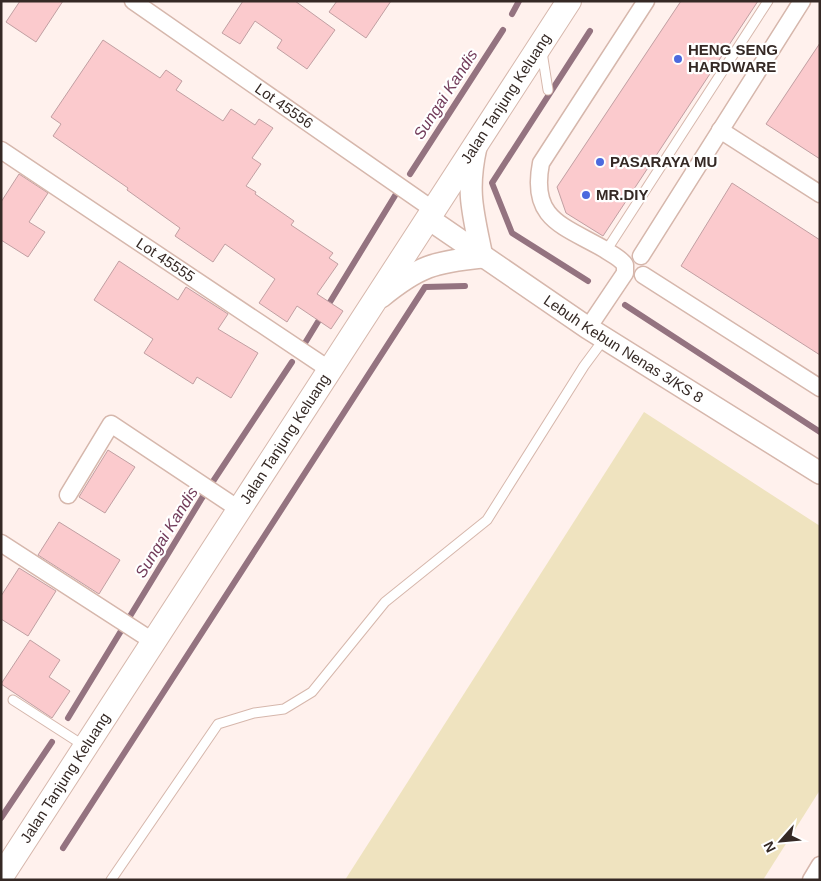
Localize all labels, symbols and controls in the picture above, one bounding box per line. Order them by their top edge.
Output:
street label: Jalan Tanjung Keluang [457,30,554,166]
place label: HENG SENG HARDWARE [688,41,778,75]
water label: Sungai Kandis [410,46,481,142]
marker: HENG SENG HARDWARE [672,53,684,65]
street label: Lot 45556 [252,80,317,132]
place label: PASARAYA MU [610,153,717,170]
marker: PASARAYA MU [594,156,606,168]
place label: MR.DIY [596,186,649,203]
marker: MR.DIY [580,189,592,201]
street label: Lot 45555 [133,234,198,285]
street label: Lebuh Kebun Nenas 3/KS 8 [541,291,707,406]
street label: Jalan Tanjung Keluang [236,371,333,507]
water label: Sungai Kandis [132,484,201,581]
street label: Jalan Tanjung Keluang [16,709,113,846]
north arrow [756,816,806,866]
text: N [760,839,779,855]

